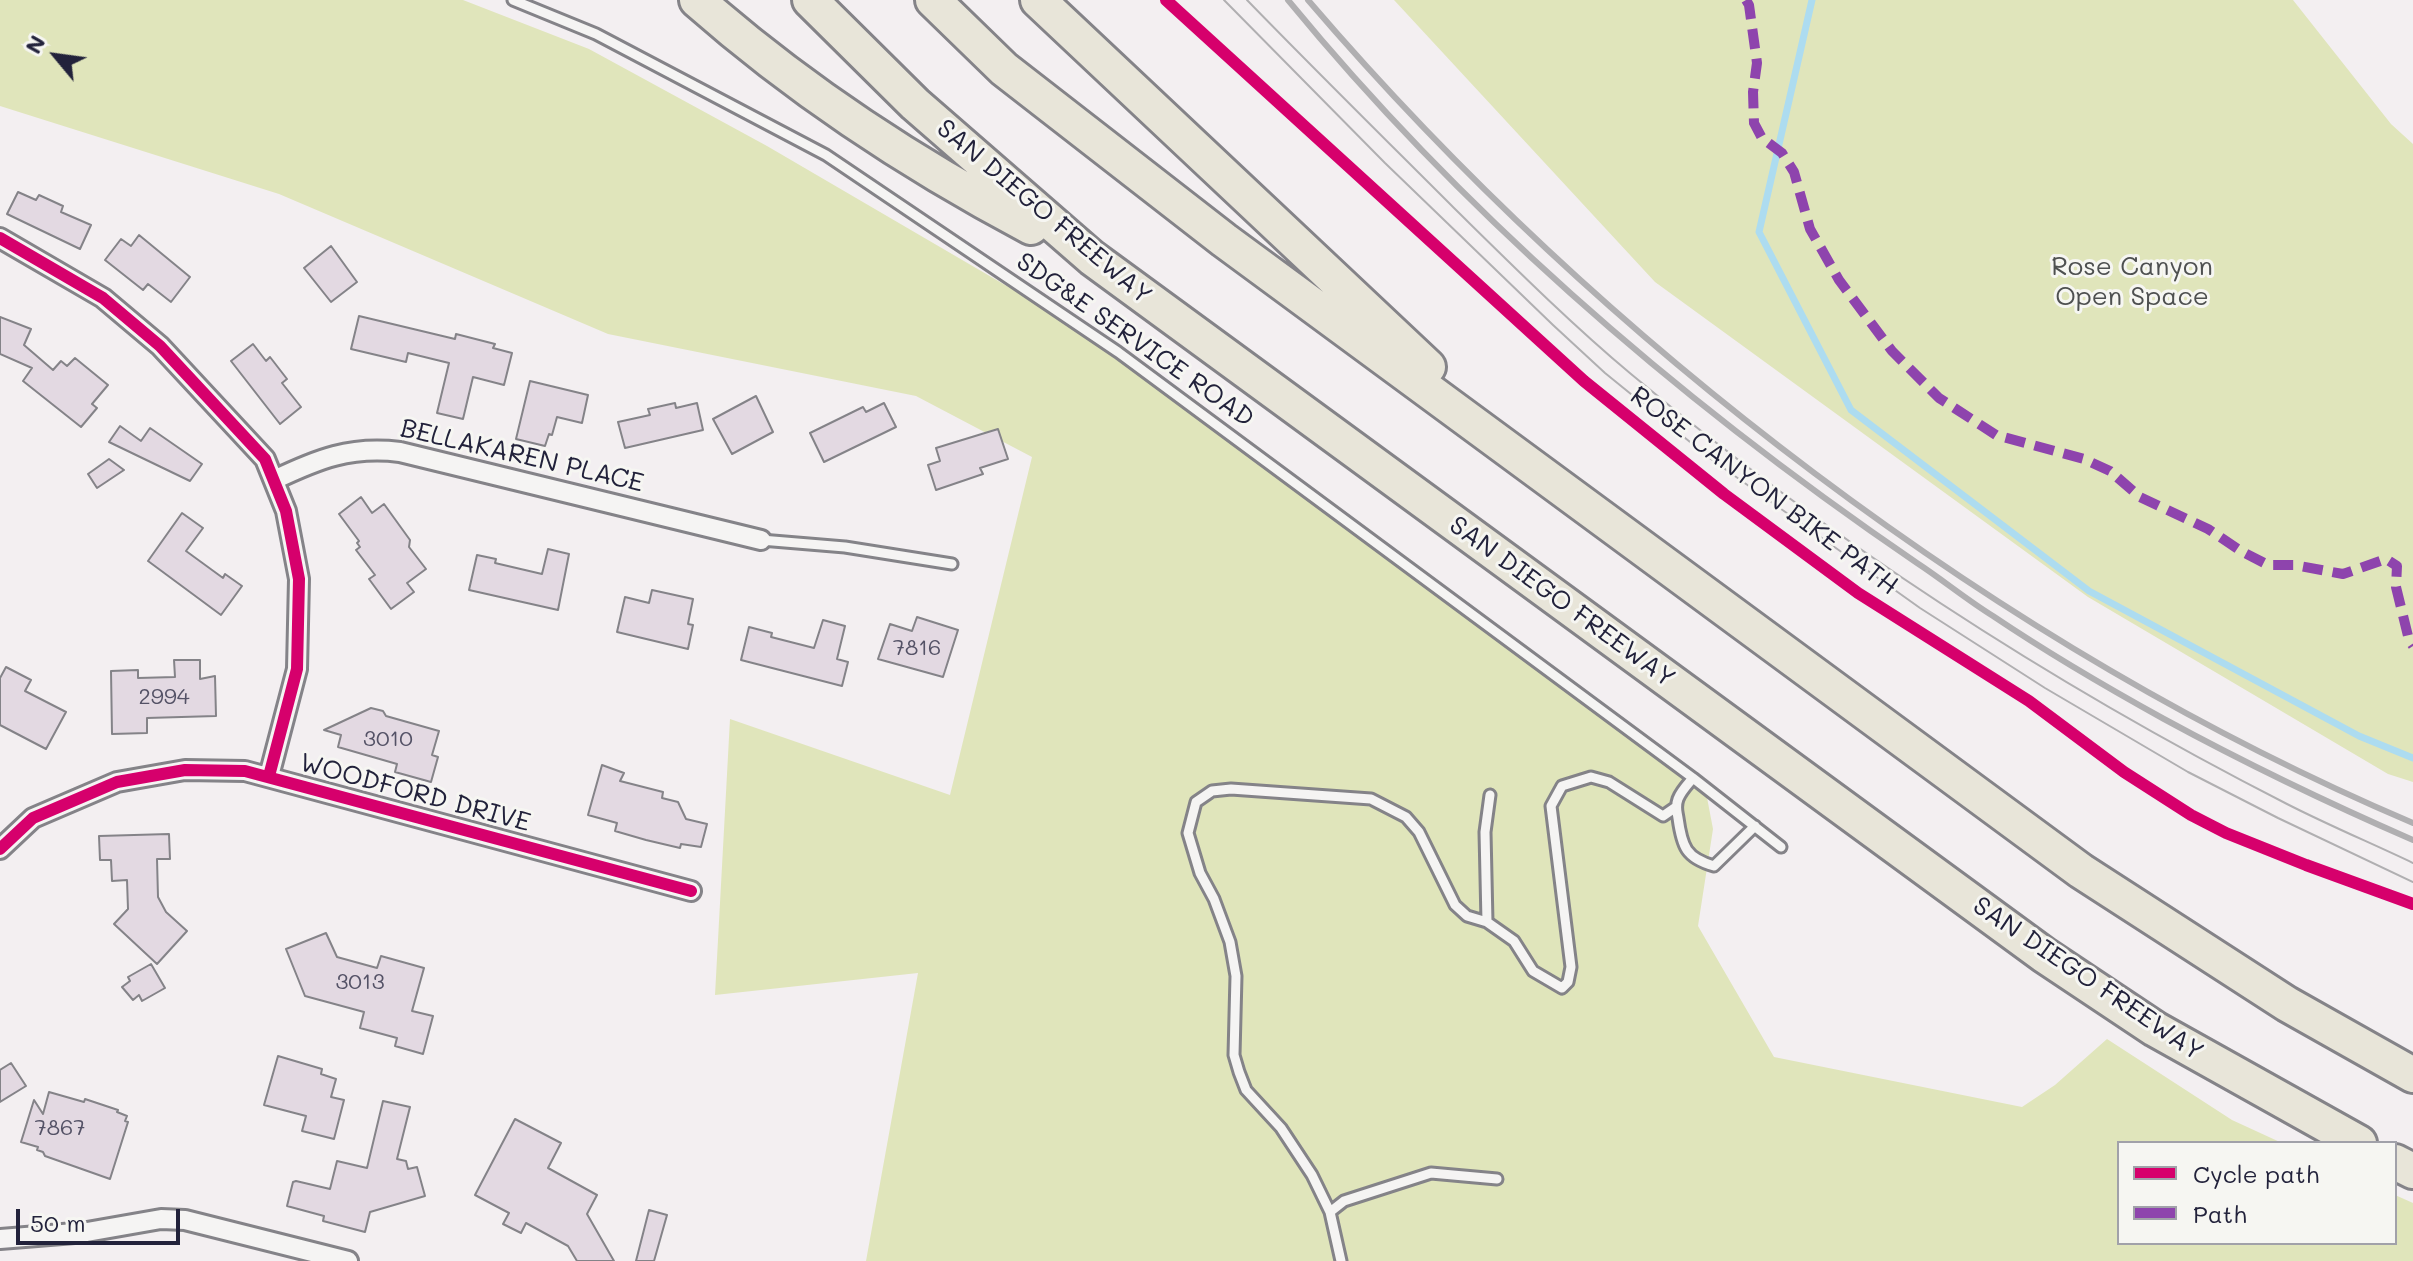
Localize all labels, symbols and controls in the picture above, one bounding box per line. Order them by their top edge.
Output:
north arrow [16,16,96,96]
text: N [18,30,51,58]
street label: SAN DIEGO FREEWAY [930,113,1158,311]
street label: SDG&E SERVICE ROAD [1010,246,1260,434]
park label: Rose Canyon Open Space [2051,251,2213,312]
street label: ROSE CANYON BIKE PATH [1624,380,1904,602]
street label: BELLAKAREN PLACE [397,413,647,499]
street label: SAN DIEGO FREEWAY [1443,510,1681,694]
house number: 7816 [893,635,941,661]
house number: 2994 [138,684,190,710]
house number: 3010 [363,726,413,752]
street label: WOODFORD DRIVE [296,747,534,839]
street label: SAN DIEGO FREEWAY [1967,890,2209,1068]
house number: 3013 [335,969,385,995]
house number: 7867 [34,1115,86,1141]
legend [2117,1141,2397,1245]
text: Cycle path [2193,1158,2319,1189]
scale bar [20,1193,184,1243]
text: Path [2193,1198,2247,1229]
text: 50 m [30,1207,86,1238]

